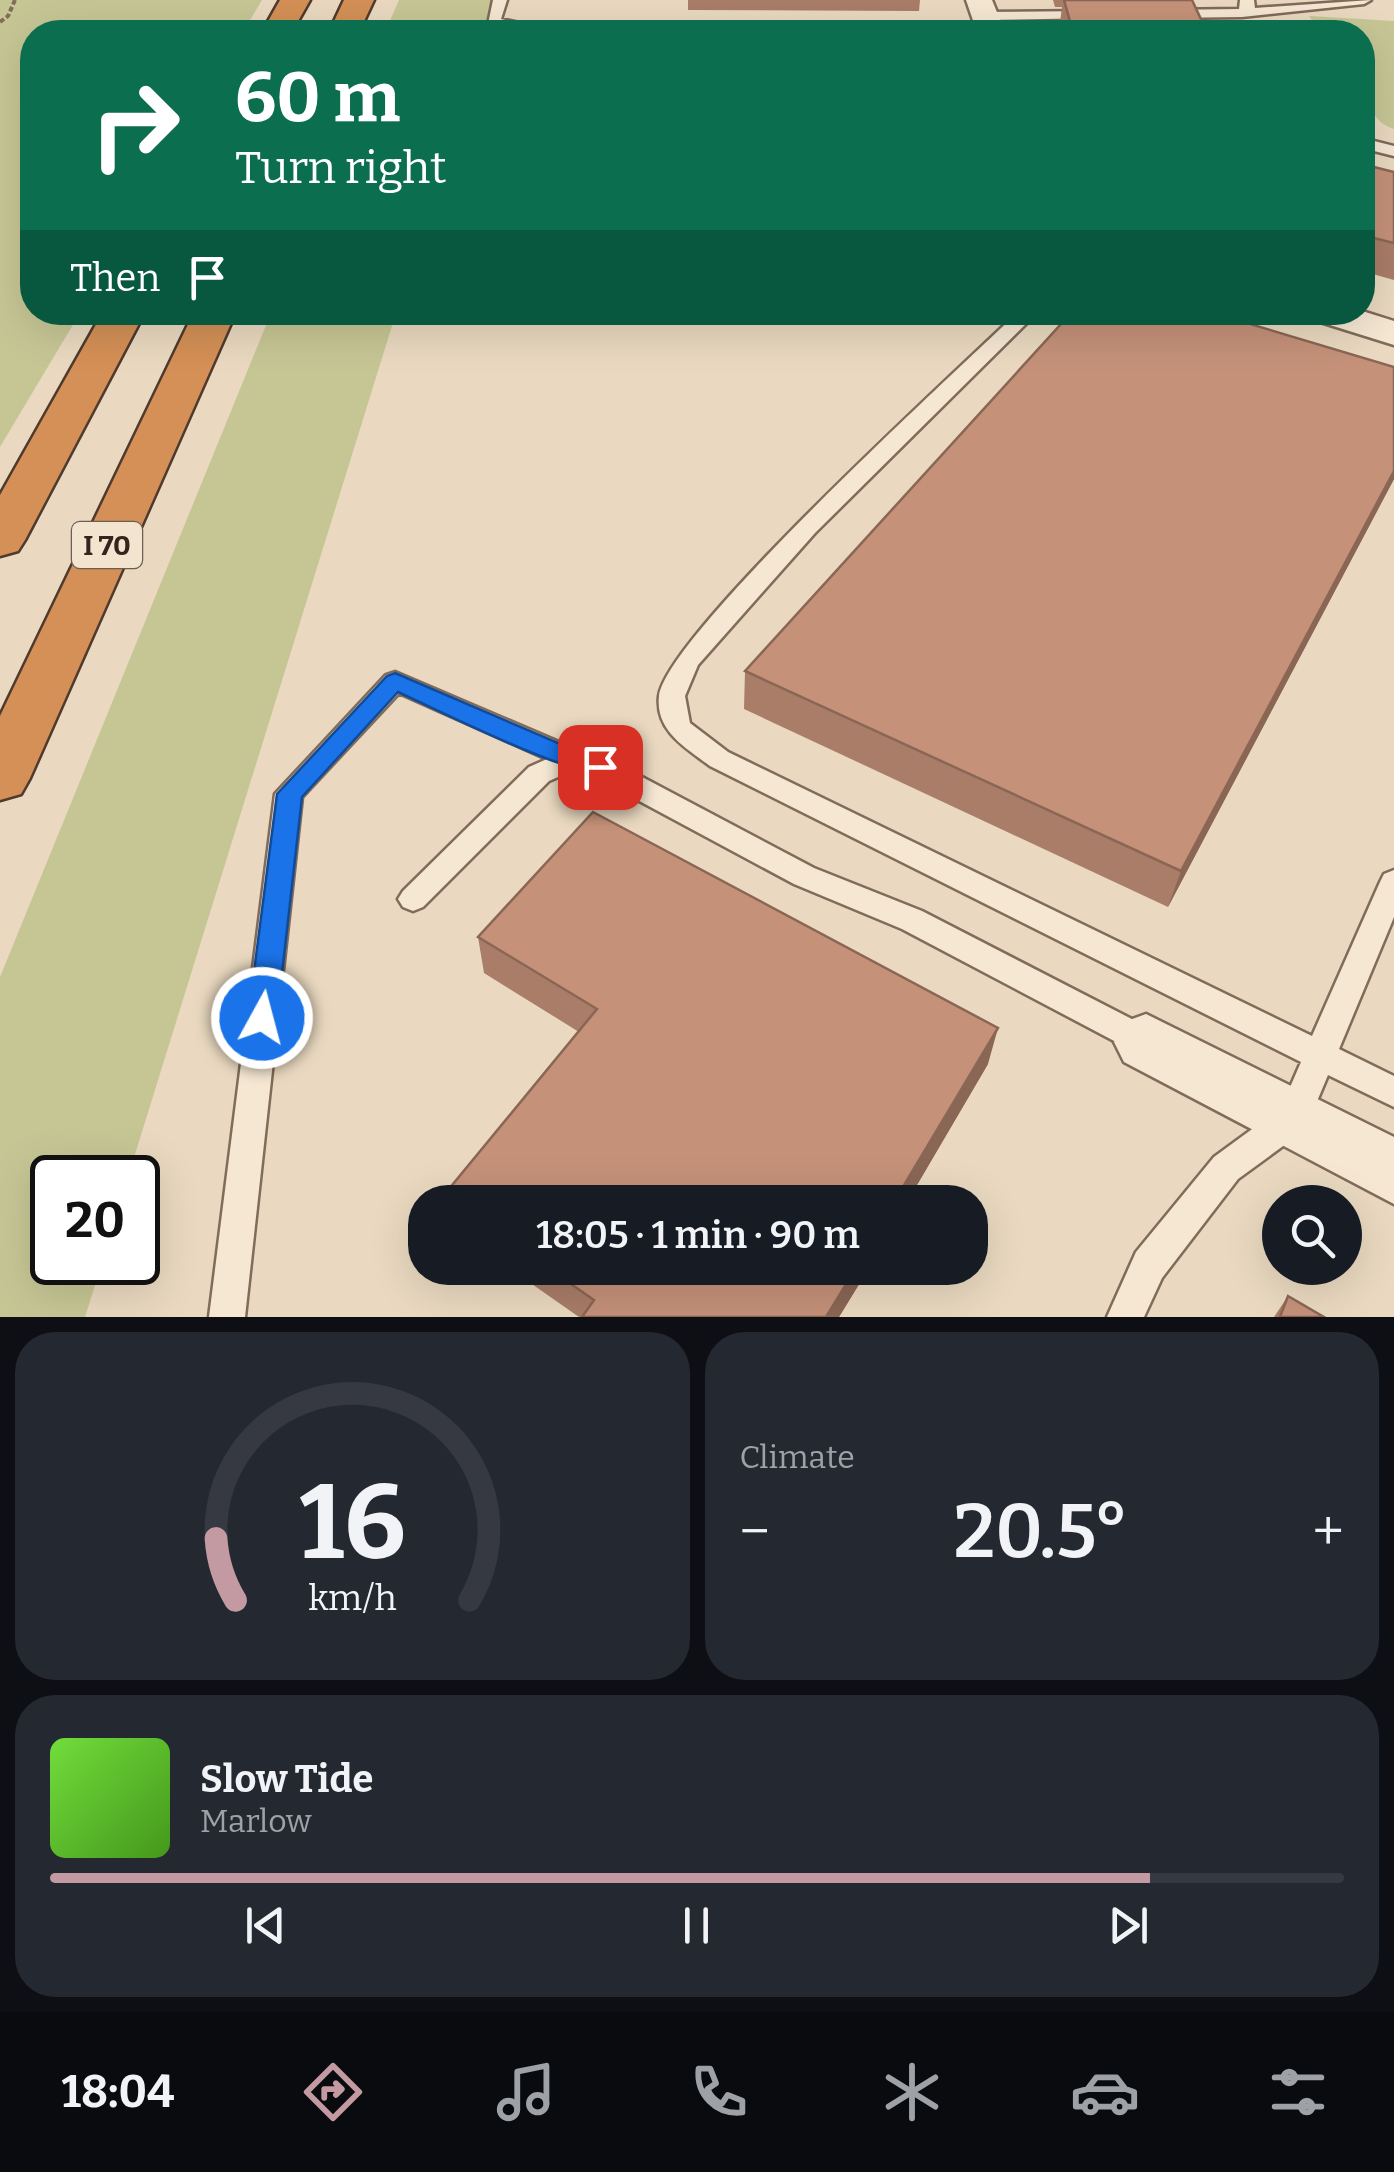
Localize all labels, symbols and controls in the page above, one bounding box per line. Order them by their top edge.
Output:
text: 60 m [235,56,400,140]
icon: right [70,60,200,190]
text: Turn right [235,141,447,195]
icon: arrive [180,250,235,305]
text: Then [70,255,160,301]
road number: I 70 [72,522,142,568]
pin [558,725,643,810]
icon: arrive [573,740,628,795]
position arrow [210,966,314,1070]
speed limit sign: 20 [30,1155,160,1285]
map controls [1262,1185,1362,1285]
button: search [1262,1185,1362,1285]
text: 18:05 · 1 min · 90 m [536,1212,860,1258]
text: Climate [740,1438,855,1476]
text: 16 [299,1461,405,1586]
text: 20.5° [953,1487,1129,1577]
text: − [740,1499,770,1565]
text: + [1313,1499,1344,1565]
text: km/h [308,1577,396,1619]
text: Slow Tide [200,1756,373,1802]
text: Marlow [200,1802,312,1840]
icon: previous [238,1898,293,1953]
icon: pause [669,1898,724,1953]
icon: next [1101,1898,1156,1953]
icon: directions [298,2057,368,2127]
icon: music [491,2057,561,2127]
icon: phone [684,2057,754,2127]
icon: climate [877,2057,947,2127]
icon: car [1070,2057,1140,2127]
icon: filters [1263,2057,1333,2127]
text: 18:04 [62,2065,175,2119]

